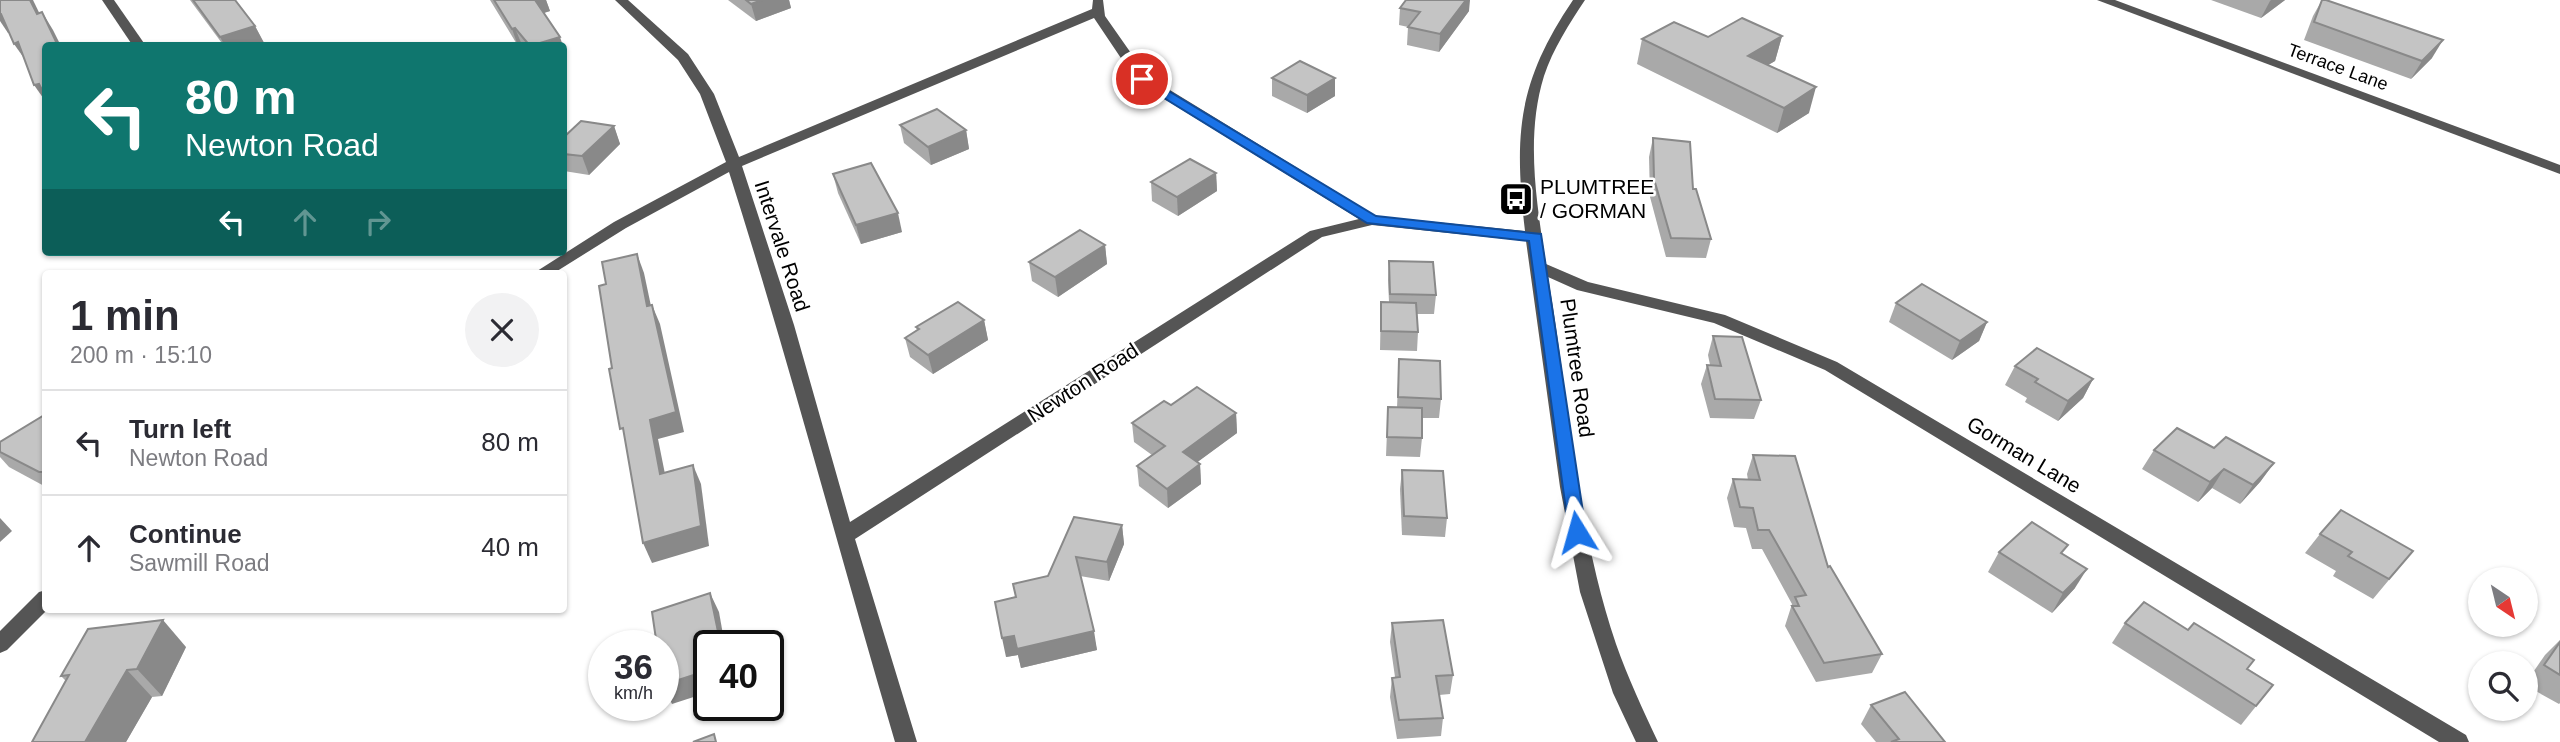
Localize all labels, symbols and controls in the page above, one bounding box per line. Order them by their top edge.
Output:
street label: Terrace Lane [2285,40,2391,94]
pin [1112,49,1172,109]
icon: arrive [1123,60,1161,98]
icon: left [70,70,161,161]
text: 80 m [185,70,297,124]
text: Newton Road [185,127,379,163]
place label: PLUMTREE / GORMAN [1540,175,1654,222]
street label: Intervale Road [750,177,815,314]
bus stop icon: PLUMTREE / GORMAN [1497,180,1535,218]
icon: left [213,203,251,241]
icon: ahead [286,203,324,241]
icon: right [359,203,397,241]
text: 1 min [70,292,180,339]
button: close [465,293,539,367]
street label: Plumtree Road [1556,297,1599,439]
street label: Newton Road [1023,338,1142,427]
text: 200 m · 15:10 [70,342,212,368]
street label: Gorman Lane [1963,412,2085,497]
text: Turn left [129,414,231,444]
icon: left [70,424,108,462]
text: 80 m [481,427,539,457]
text: Newton Road [129,445,268,471]
position arrow [1540,495,1614,569]
text: Continue [129,519,242,549]
icon: ahead [70,529,108,567]
text: 40 m [481,532,539,562]
text: Sawmill Road [129,550,270,576]
north arrow [2468,567,2538,637]
map controls [2468,567,2538,721]
speed limit sign: 40 [693,630,784,721]
text: 36 [614,647,653,686]
button: search [2468,651,2538,721]
text: km/h [614,683,653,703]

